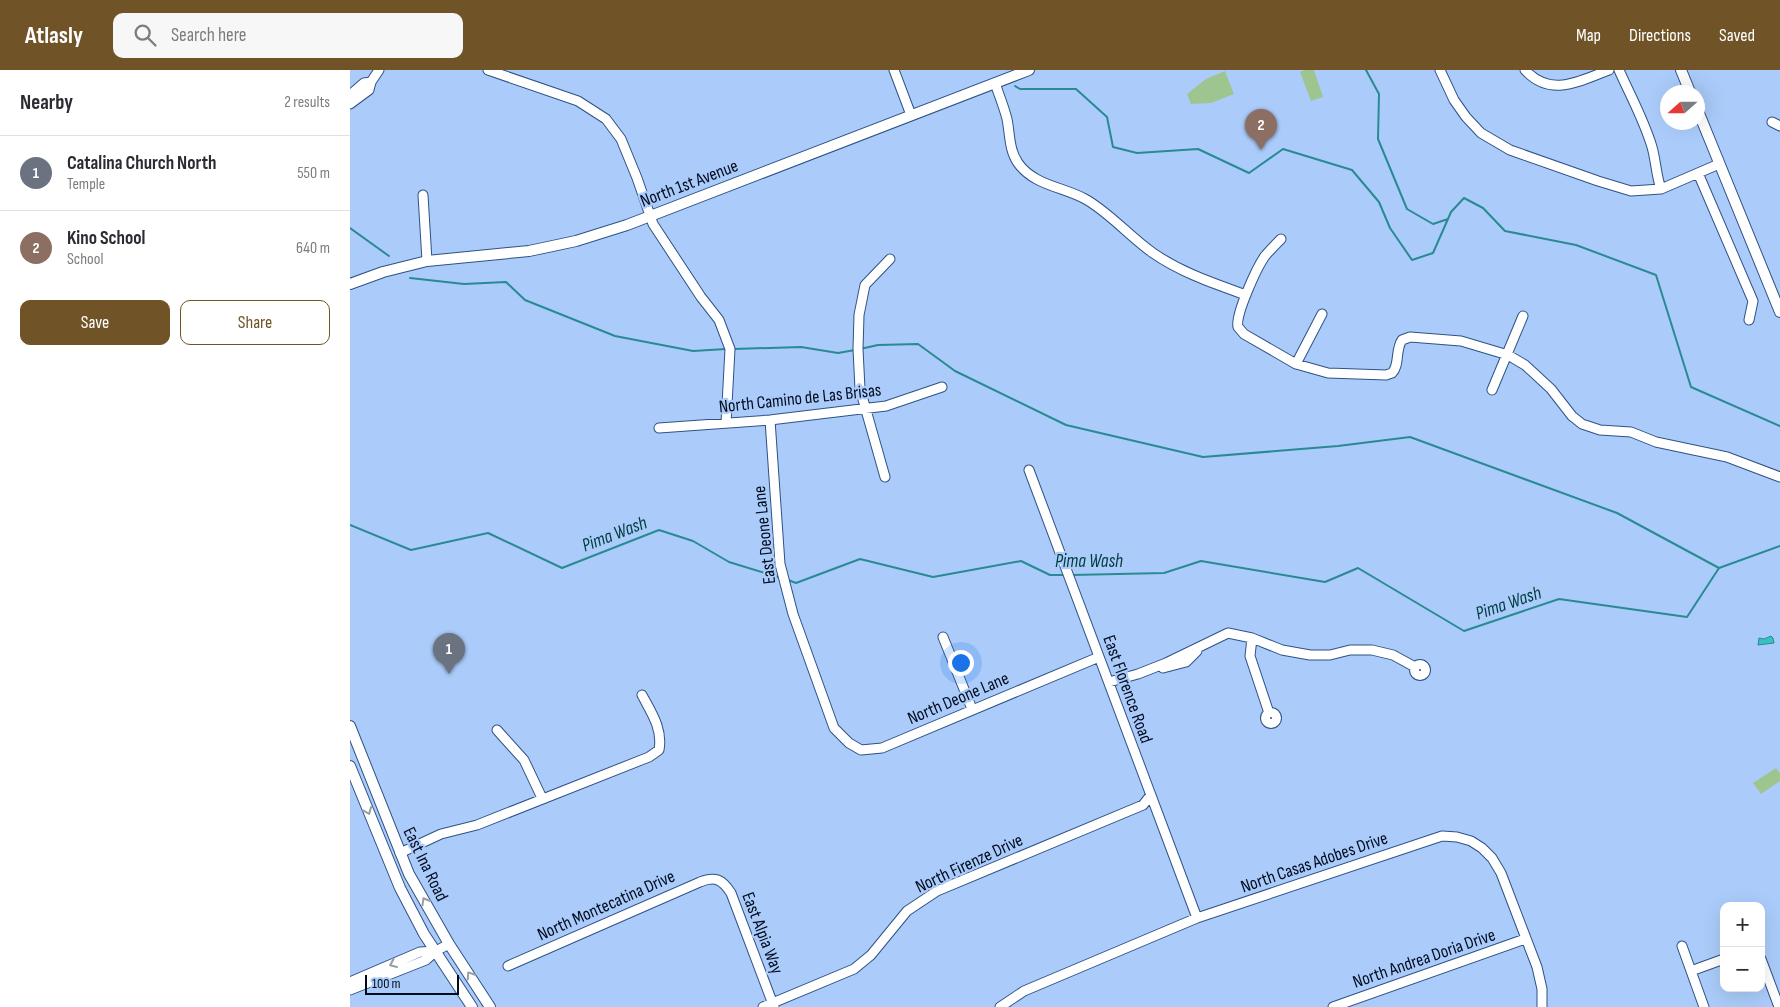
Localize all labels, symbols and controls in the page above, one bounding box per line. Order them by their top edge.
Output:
search box [113,13,463,58]
text: Atlasly [25,21,83,50]
icon: search [131,21,159,49]
text: Search here [171,24,246,47]
text: Map [1576,25,1601,46]
text: Directions [1629,25,1691,46]
text: Saved [1719,25,1755,46]
north arrow [1660,85,1705,130]
text: Nearby [20,90,73,115]
text: 2 results [284,93,330,112]
pin: 2 [1245,109,1277,150]
text: Catalina Church North [67,152,216,175]
street label: North 1st Avenue [637,155,741,212]
text: 1 [33,164,39,183]
text: 550 m [297,164,330,183]
text: Temple [67,175,105,194]
text: Kino School [67,227,145,250]
text: 2 [32,239,40,258]
text: 640 m [296,239,330,258]
text: School [67,250,103,269]
button: Save [20,300,170,345]
button: Share [180,300,330,345]
street label: North Camino de Las Brisas [718,380,882,417]
street label: East Deone Lane [749,485,780,585]
water label: Pima Wash [579,511,650,557]
water label: Pima Wash [1055,550,1123,573]
water label: Pima Wash [1473,581,1544,625]
street label: East Florence Road [1098,632,1157,746]
pin: 1 [433,633,465,674]
your location [948,650,974,676]
street label: North Deone Lane [904,668,1012,729]
one-way arrow [362,806,372,815]
street label: East Ina Road [399,824,453,905]
street label: North Casas Adobes Drive [1238,827,1390,897]
street label: North Firenze Drive [912,829,1026,898]
street label: North Montecatina Drive [534,866,678,945]
street label: East Alpia Way [737,889,788,977]
one-way arrow [421,898,431,907]
map controls [1720,902,1765,992]
button: + [1720,902,1765,947]
street label: North Andrea Doria Drive [1350,924,1498,993]
button: − [1720,947,1765,992]
one-way arrow [389,957,398,968]
scale bar [365,972,459,995]
one-way arrow [466,972,476,981]
text: 100 m [372,975,401,992]

